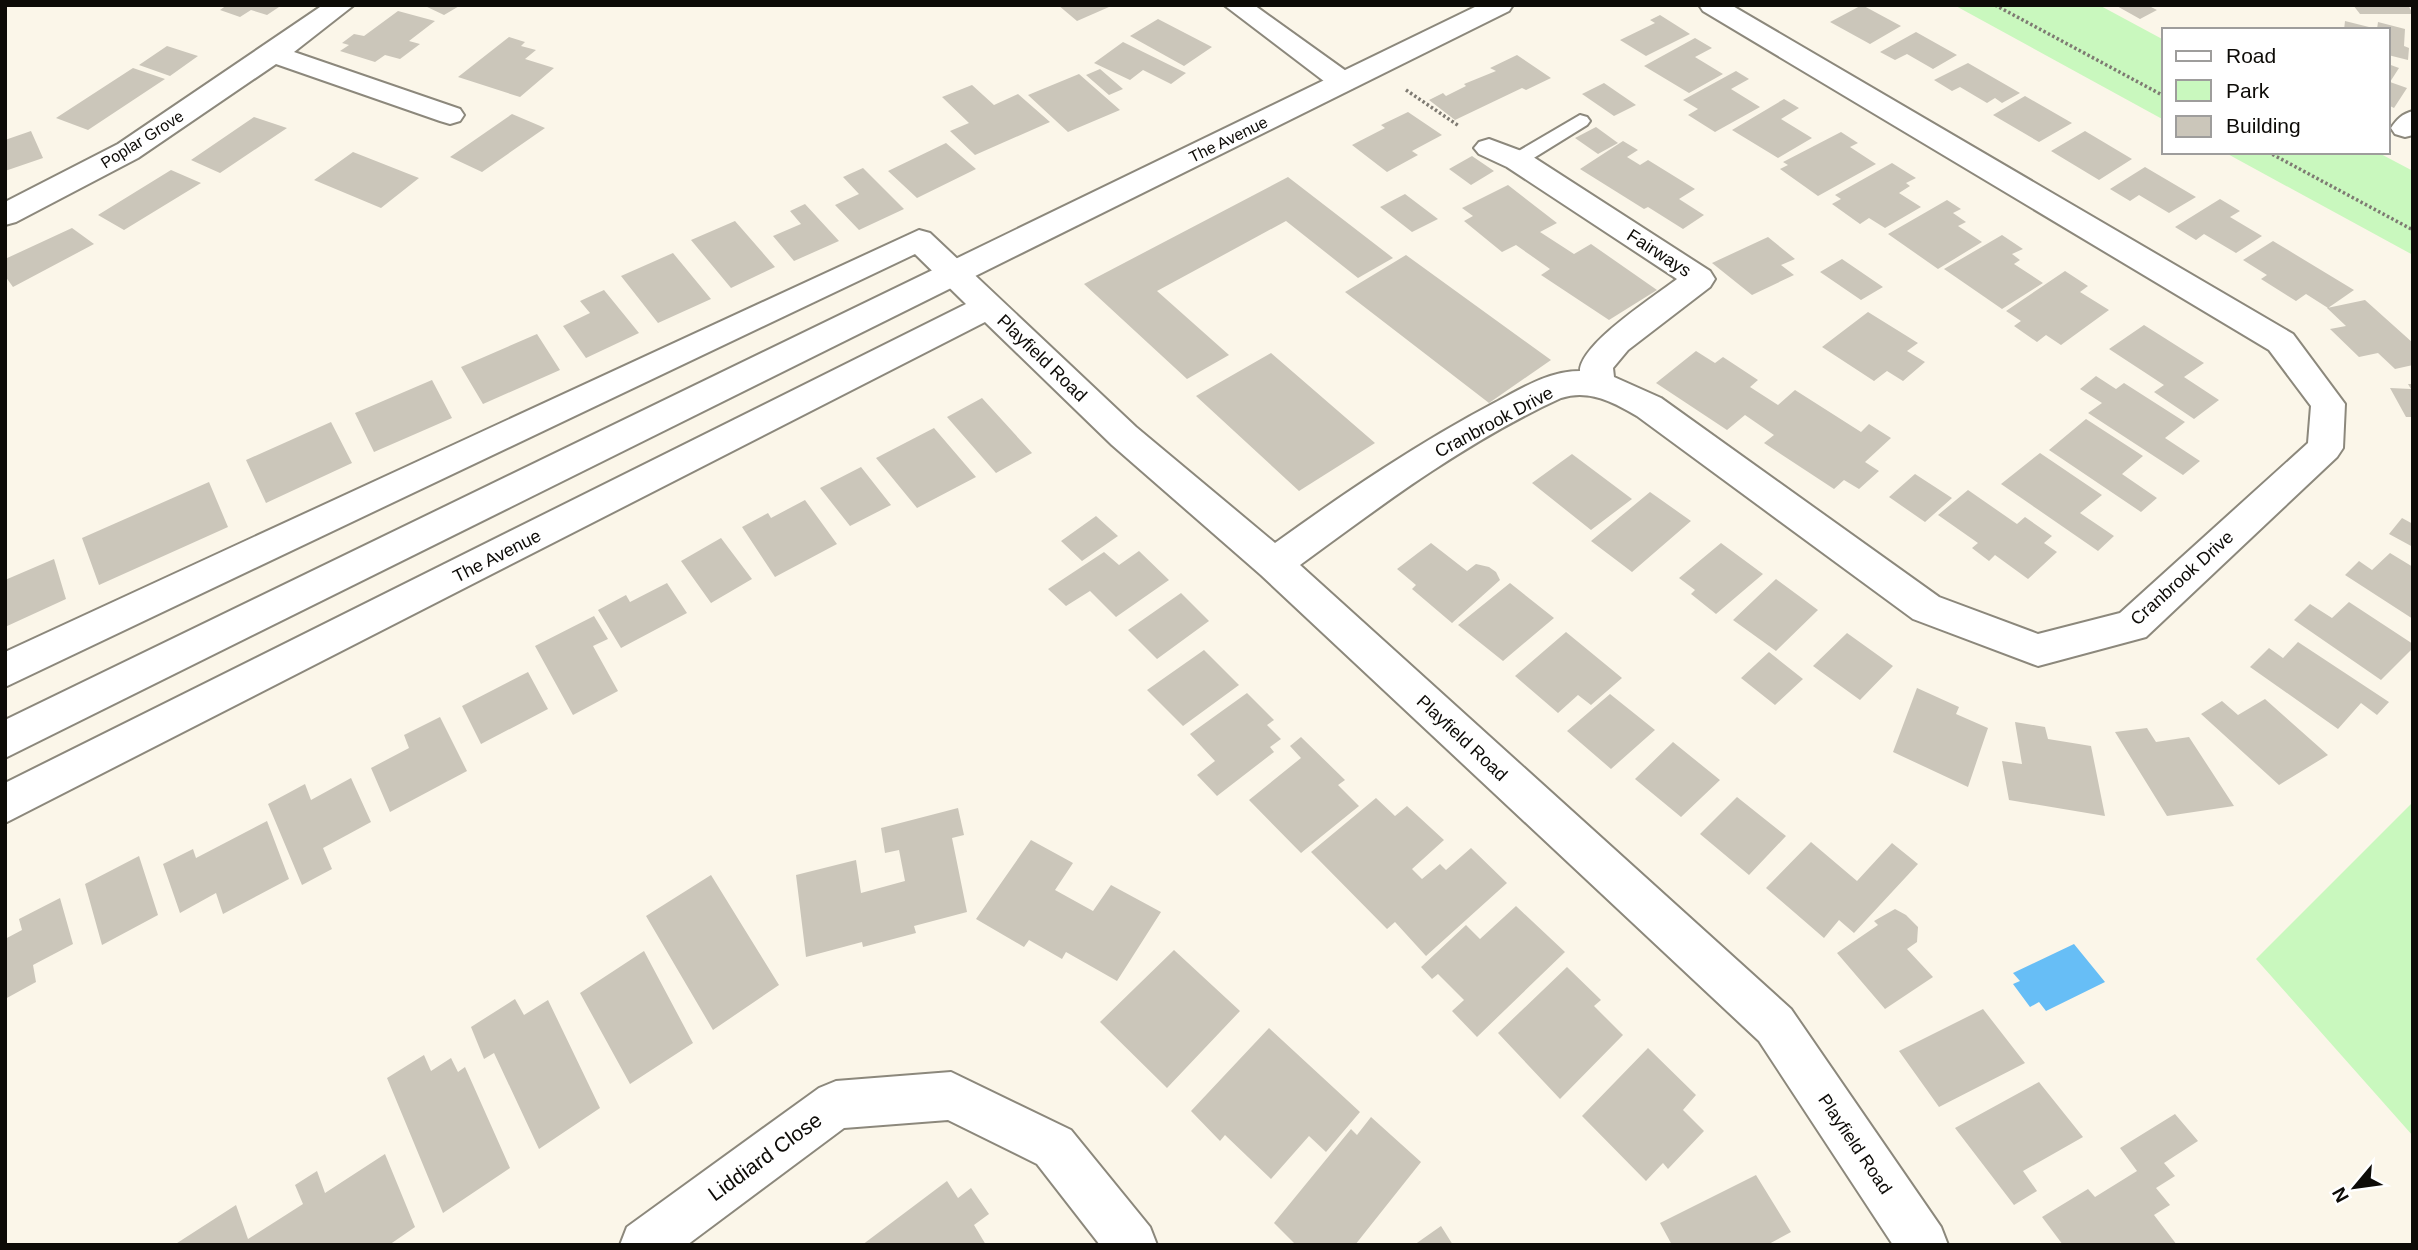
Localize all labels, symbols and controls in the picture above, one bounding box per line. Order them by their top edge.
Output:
legend [2162,28,2390,154]
text: Road [2226,44,2276,67]
text: Park [2226,79,2270,102]
street label: Poplar Grove [98,107,187,172]
street label: The Avenue [1186,113,1270,166]
text: Building [2226,114,2301,137]
street label: Fairways [1623,225,1695,281]
street label: Playfield Road [993,310,1091,406]
street label: Cranbrook Drive [1431,382,1557,462]
street label: The Avenue [450,525,544,587]
street label: Cranbrook Drive [2127,527,2237,629]
street label: Playfield Road [1413,691,1511,785]
street label: Playfield Road [1814,1090,1896,1198]
street label: Liddiard Close [704,1108,826,1205]
north arrow [2320,1152,2390,1222]
text: N [2328,1184,2353,1206]

